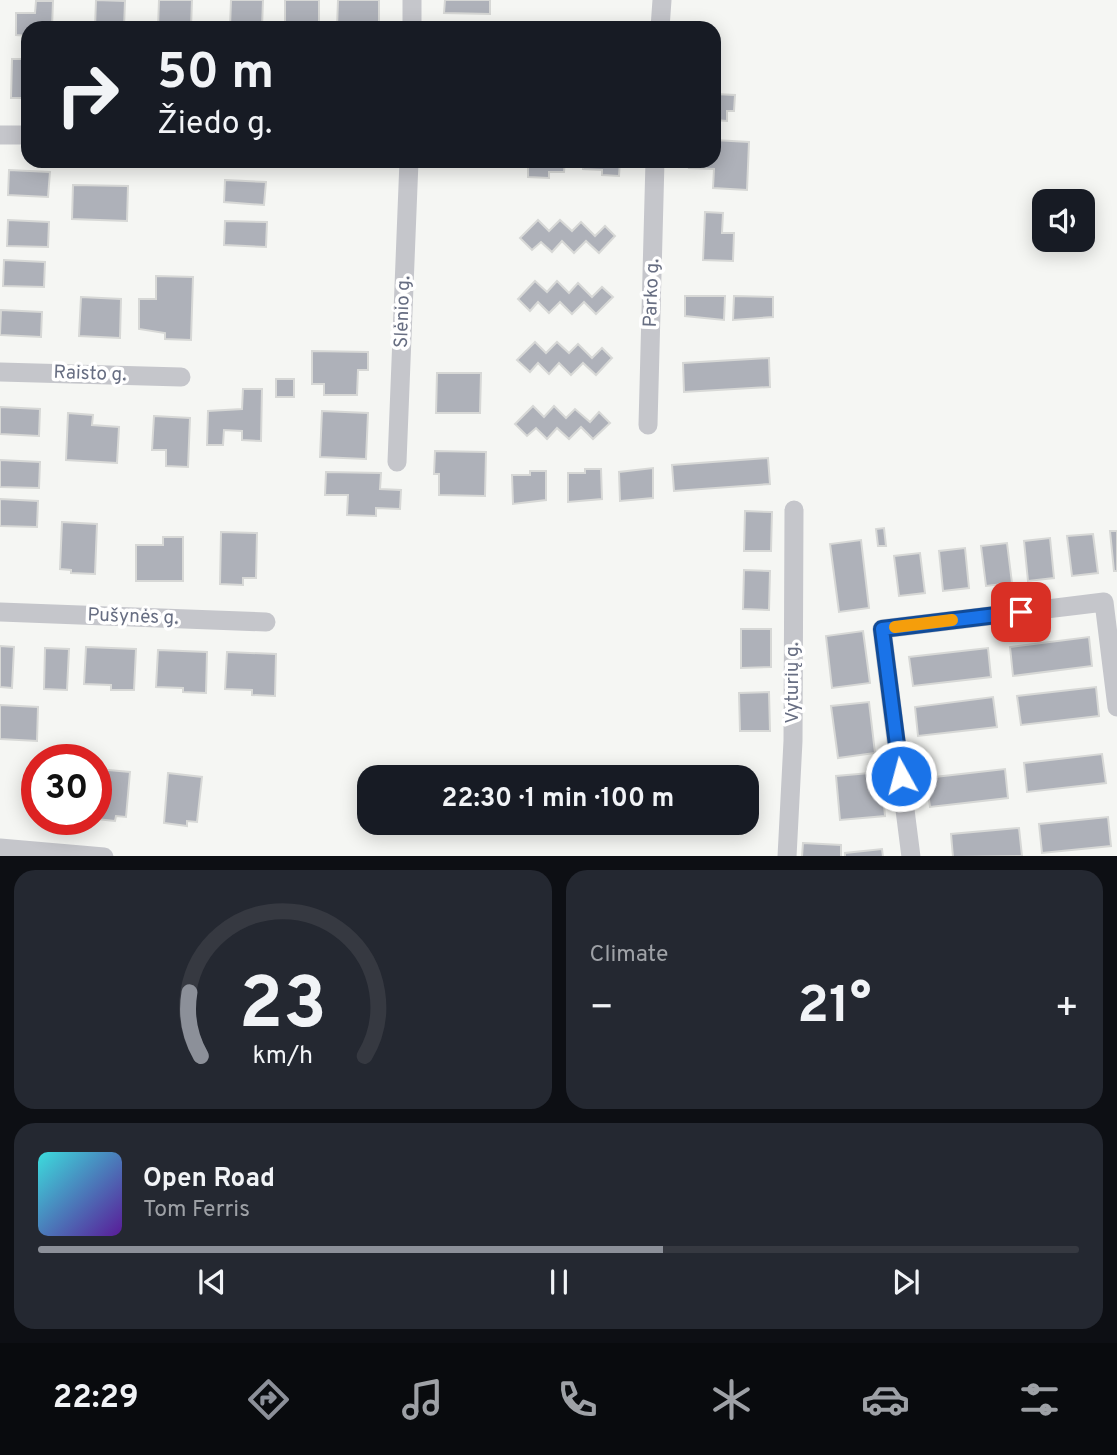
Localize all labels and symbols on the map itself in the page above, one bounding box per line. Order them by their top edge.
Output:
street label: Parko g. [639,258,665,328]
street label: Slėnio g. [390,275,416,349]
street label: Raisto g. [53,361,127,387]
pin [991,582,1051,642]
street label: Pušynės g. [87,603,179,631]
street label: Vyturių g. [781,642,805,724]
position arrow [864,739,938,813]
speed limit sign: 30 [21,744,112,835]

